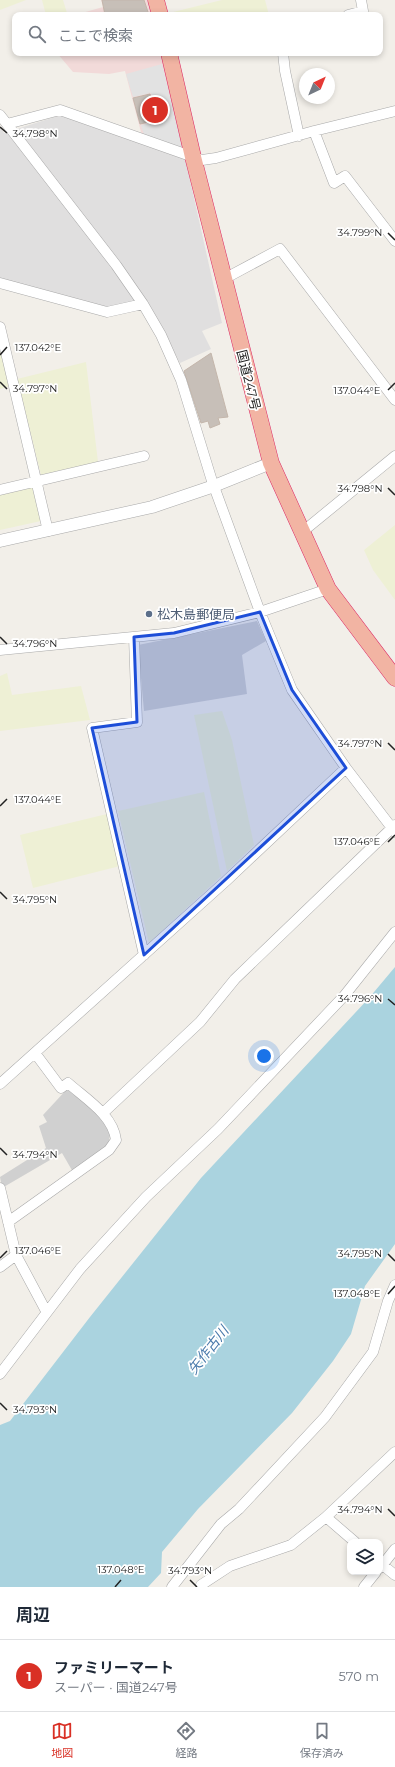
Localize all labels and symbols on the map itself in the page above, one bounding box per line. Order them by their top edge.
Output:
north arrow [299,68,335,104]
pin: 1 [142,95,168,125]
text: 34.798°N [12,127,58,140]
text: 34.799°N [338,226,382,239]
text: 137.042°E [15,341,61,354]
street label: 国道247号 [234,348,264,412]
text: 34.797°N [13,382,57,395]
text: 137.044°E [334,384,381,397]
text: 34.798°N [337,482,383,495]
place label: 松木島郵便局 [157,606,235,622]
marker: 松木島郵便局 [144,609,154,619]
text: 34.796°N [13,637,57,650]
text: 34.797°N [338,737,382,750]
text: 137.044°E [15,793,62,806]
text: 137.046°E [334,835,381,848]
text: 34.795°N [13,893,57,906]
text: 34.796°N [338,992,382,1005]
your location [254,1046,274,1066]
text: 34.794°N [12,1148,58,1161]
text: 137.046°E [15,1244,62,1257]
text: 34.795°N [338,1247,382,1260]
text: 137.048°E [333,1287,381,1300]
water label: 矢作古川 [184,1321,234,1378]
text: 34.793°N [13,1403,57,1416]
text: 34.794°N [337,1503,383,1516]
text: 137.048°E [97,1563,145,1576]
text: 34.793°N [168,1564,212,1577]

